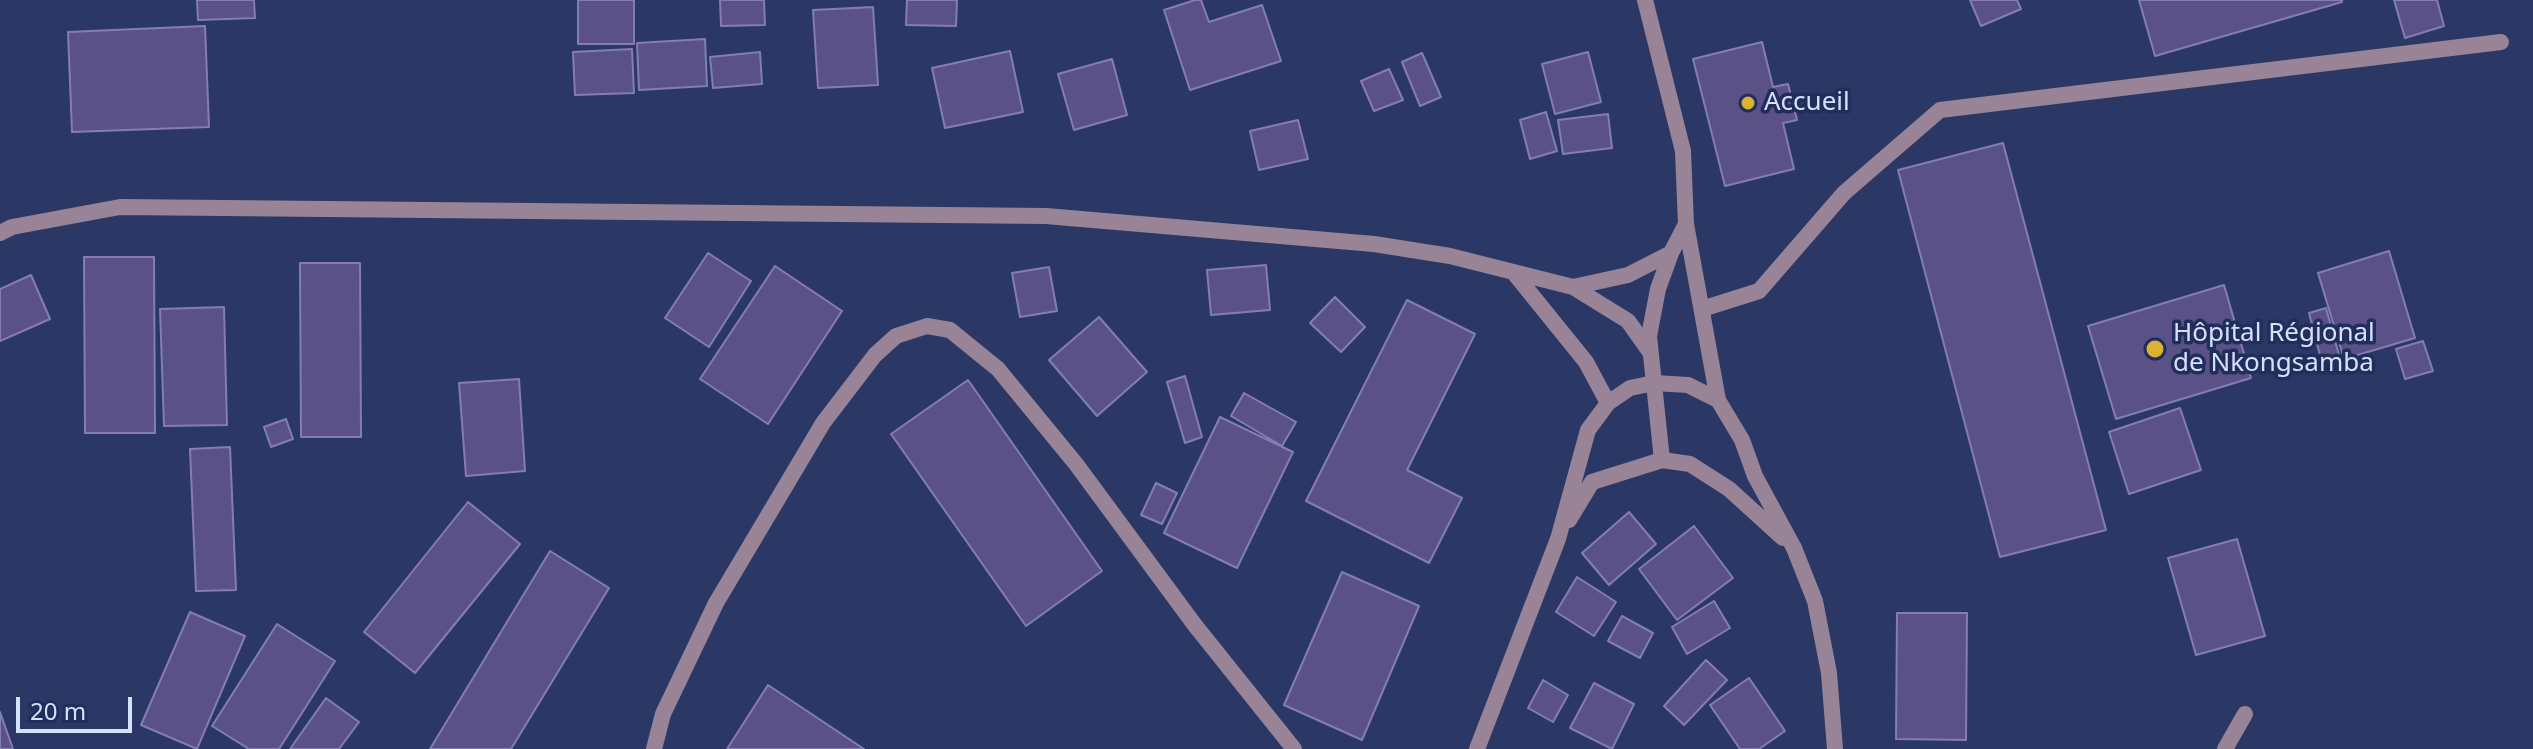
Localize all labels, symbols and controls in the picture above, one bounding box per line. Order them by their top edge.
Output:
place label: Accueil [1764,87,1850,119]
marker: Accueil [1739,94,1757,112]
place label: Hôpital Régional de Nkongsamba [2173,318,2375,380]
marker: Hôpital Régional de Nkongsamba [2144,338,2166,360]
scale bar [20,681,136,731]
text: 20 m [30,694,86,727]

